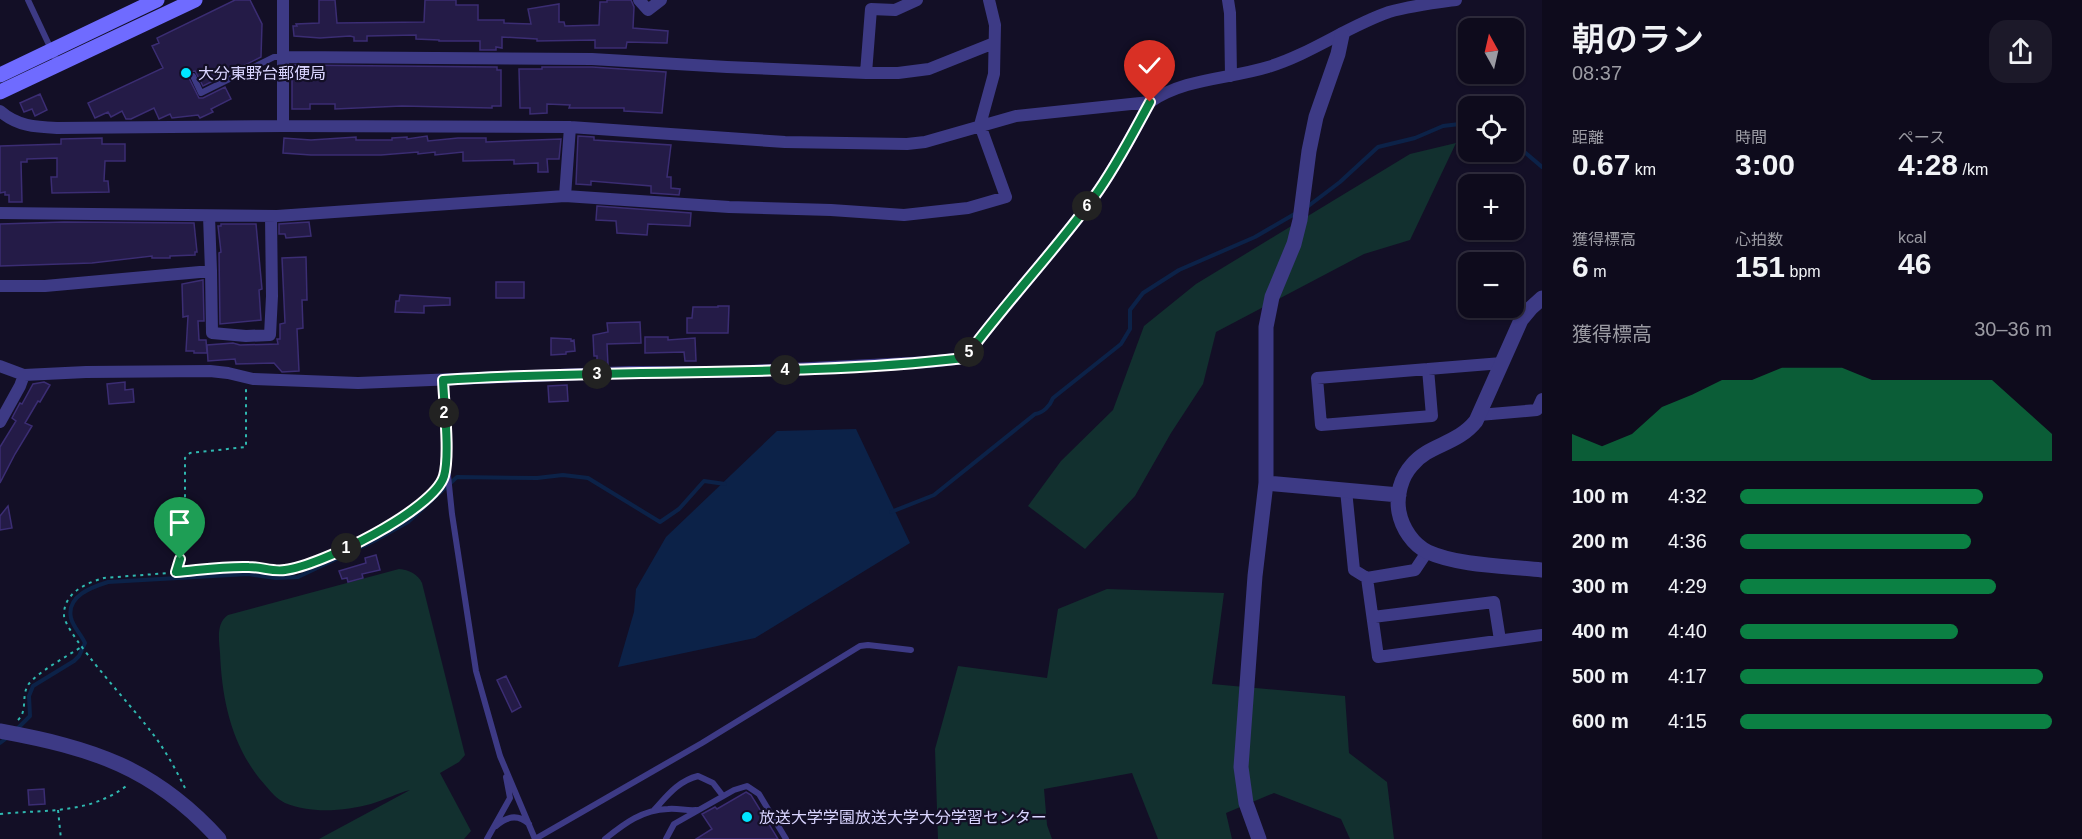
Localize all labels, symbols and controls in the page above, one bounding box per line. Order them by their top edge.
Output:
north arrow [1458,18,1524,84]
map controls [1458,18,1524,318]
button: share [1989,20,2052,83]
text: 朝のラン [1572,21,1704,58]
pin [1124,40,1175,102]
icon: check [1133,49,1166,82]
text: 08:37 [1572,62,1622,84]
place label: 大分東野台郵便局 [198,65,326,82]
marker: 大分東野台郵便局 [179,66,193,80]
button: locate [1458,96,1524,162]
text: 距離 [1572,129,1604,146]
text: 時間 [1735,129,1767,146]
text: ペース [1898,129,1945,146]
text: 0.67 [1572,148,1630,181]
text: 3:00 [1735,148,1795,181]
text: 4:28 [1898,148,1958,181]
text: km [1630,161,1656,178]
text: /km [1958,161,1988,178]
button: + [1458,174,1524,240]
pin: 6 [1072,191,1102,221]
text: 6 [1083,197,1091,214]
text: kcal [1898,229,1926,246]
text: 獲得標高 [1572,231,1636,248]
text: 心拍数 [1735,231,1783,248]
text: 46 [1898,247,1931,280]
text: 6 [1572,250,1589,283]
text: 151 [1735,250,1785,283]
button: − [1458,252,1524,318]
text: m [1589,263,1606,280]
text: bpm [1785,263,1821,280]
text: 30–36 m [1974,318,2052,340]
text: 獲得標高 [1572,323,1652,345]
pin: 5 [954,337,984,367]
text: 5 [965,343,973,360]
pin: 4 [770,355,800,385]
pin: 3 [582,359,612,389]
text: 4 [781,361,789,378]
text: 3 [593,365,601,382]
pin: 2 [429,398,459,428]
text: 2 [440,404,448,421]
text: 100 m [1572,485,1629,507]
text: 4:32 [1668,485,1707,507]
pin [154,497,205,559]
icon: arrive [163,506,196,539]
text: 200 m [1572,530,1629,552]
text: 4:36 [1668,530,1707,552]
pin: 1 [331,533,361,563]
text: 1 [342,539,350,556]
text: 300 m [1572,575,1629,597]
text: 4:29 [1668,575,1707,597]
text: 400 m [1572,620,1629,642]
text: 4:40 [1668,620,1707,642]
text: 500 m [1572,665,1629,687]
text: 4:17 [1668,665,1707,687]
text: 600 m [1572,710,1629,732]
text: 4:15 [1668,710,1707,732]
place label: 放送大学学園放送大学大分学習センター [759,809,1047,826]
marker: 放送大学学園放送大学大分学習センター [740,810,754,824]

